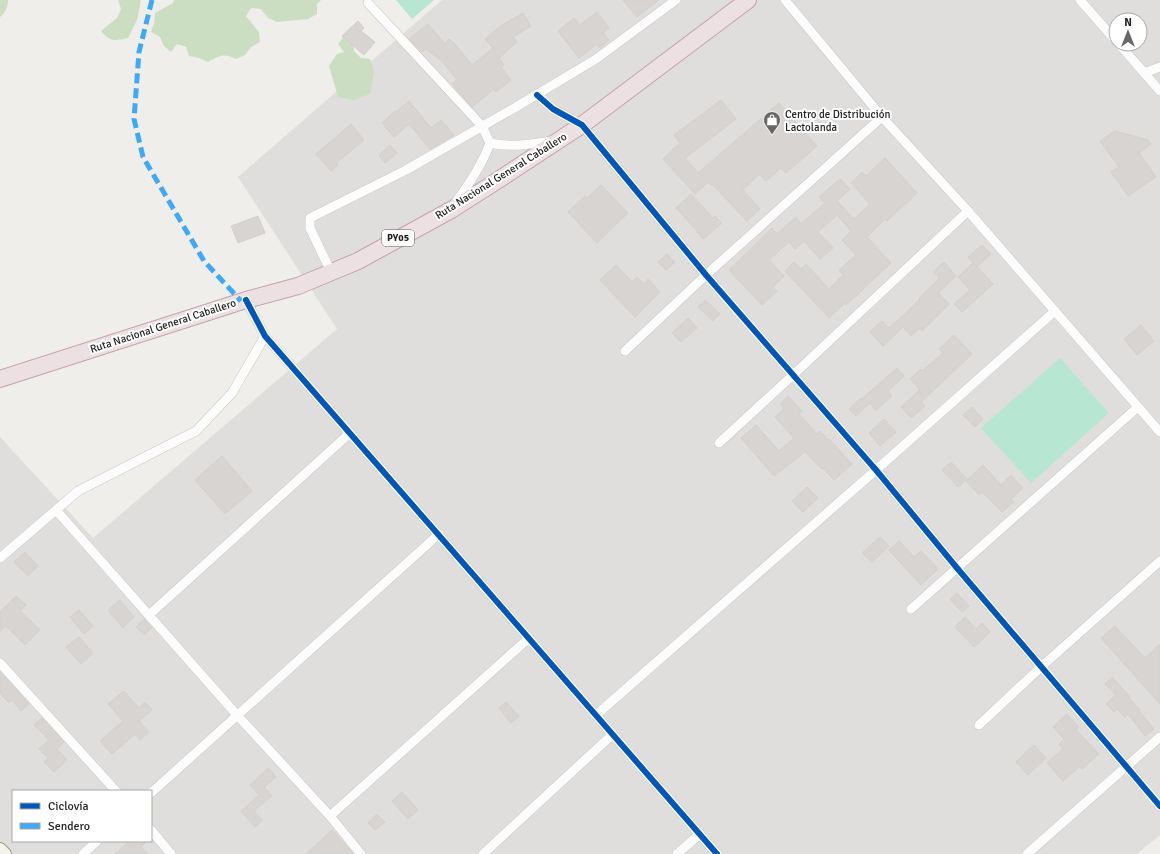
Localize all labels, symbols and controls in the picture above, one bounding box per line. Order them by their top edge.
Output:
north arrow [1108,12,1148,52]
text: N [1124,16,1132,29]
place label: Centro de Distribución Lactolanda [785,108,890,134]
shop icon: Centro de Distribución Lactolanda [762,110,782,135]
street label: Ruta Nacional General Caballero [433,130,569,222]
road number: PY05 [382,230,414,246]
street label: Ruta Nacional General Caballero [88,296,238,356]
legend [12,790,152,842]
text: Ciclovía [48,799,89,814]
text: Sendero [48,819,90,834]

